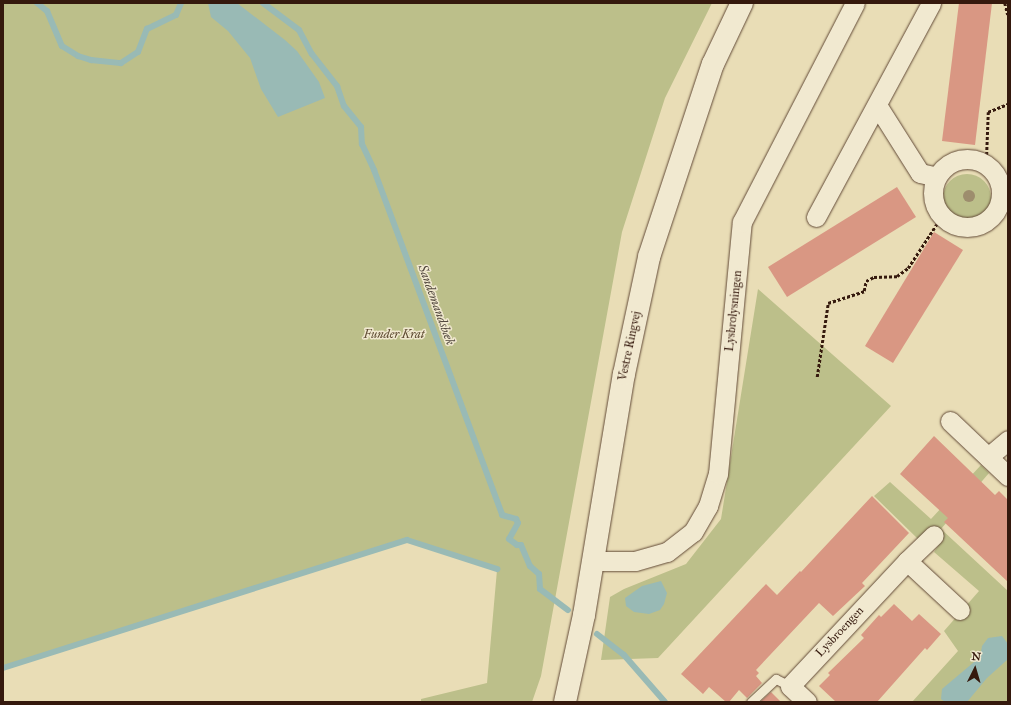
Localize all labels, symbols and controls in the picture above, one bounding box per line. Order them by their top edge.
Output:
water label: Sandemandsbæk [414,263,458,347]
street label: Lysbrolysningen [723,270,745,352]
street label: Vestre Ringvej [616,310,644,382]
park label: Funder Krat [364,328,424,342]
street label: Lysbroengen [813,604,867,660]
north arrow [955,649,995,689]
text: N [971,650,981,663]

